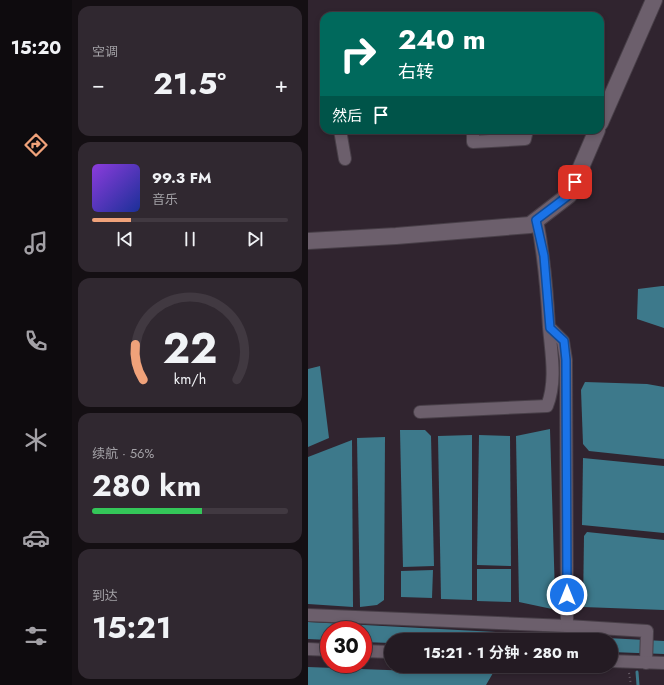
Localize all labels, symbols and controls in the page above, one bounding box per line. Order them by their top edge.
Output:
text: 240 m [398,19,486,60]
icon: right [332,28,384,80]
text: 15:20 [11,35,61,61]
text: 空调 [92,42,118,61]
text: 右转 [398,59,434,85]
text: 21.5° [153,62,226,105]
text: − [92,68,105,100]
text: + [274,68,288,100]
icon: arrive [370,104,392,126]
text: 然后 [332,105,362,127]
icon: directions [22,131,50,159]
pin [558,165,592,199]
text: 99.3 FM [152,167,211,189]
icon: arrive [564,171,586,193]
text: 音乐 [152,190,178,209]
icon: previous [114,228,136,250]
icon: pause [179,228,201,250]
icon: next [244,228,266,250]
icon: music [22,229,50,257]
text: 22 [163,318,217,379]
icon: phone [22,327,50,355]
text: km/h [174,369,206,389]
icon: climate [22,426,50,454]
text: 续航 · 56% [92,444,154,463]
text: 280 km [92,464,201,507]
icon: car [22,524,50,552]
position arrow [546,574,588,616]
text: 到达 [92,586,118,605]
text: 15:21 [92,606,171,649]
speed limit sign: 30 [320,621,372,673]
icon: filters [22,622,50,650]
text: 15:21 · 1 分钟 · 280 m [423,642,579,664]

